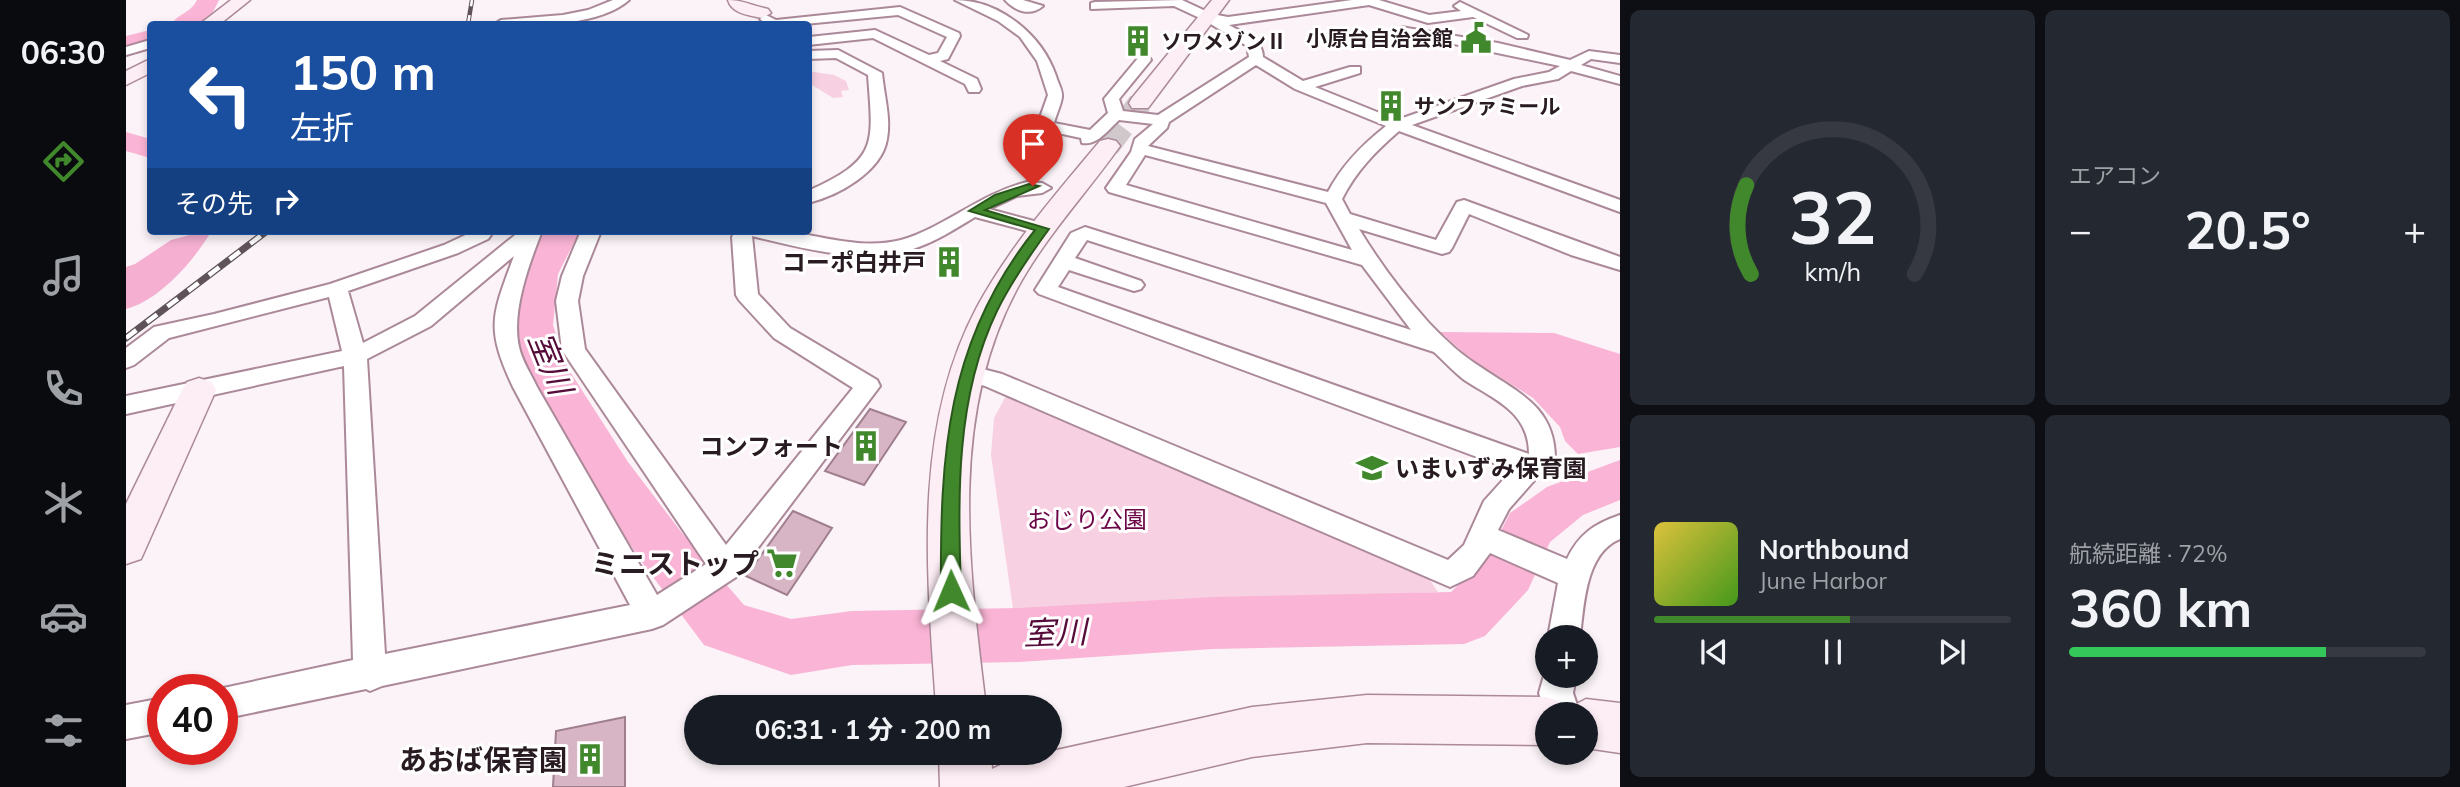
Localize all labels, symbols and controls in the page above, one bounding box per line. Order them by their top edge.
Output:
public building icon: 小原台自治会館 [1459,21,1493,55]
building icon: ソワメゾンⅡ [1121,24,1155,58]
place label: 小原台自治会館 [1306,25,1453,51]
place label: ソワメゾンⅡ [1161,28,1287,54]
text: 06:30 [21,32,105,72]
text: 150 m [290,41,436,102]
icon: left [175,49,266,140]
building icon: サンファミール [1374,89,1408,123]
place label: サンファミール [1414,93,1560,119]
text: 左折 [290,107,354,147]
pin [1003,114,1063,186]
icon: arrive [1014,125,1052,163]
icon: directions [39,137,88,186]
text: エアコン [2069,161,2161,190]
text: 32 [1789,171,1876,262]
icon: right [267,182,305,220]
text: その先 [175,187,253,220]
text: 20.5° [2184,197,2311,262]
text: − [2069,206,2092,254]
text: + [2403,206,2426,254]
building icon: コーポ白井戸 [932,245,966,279]
place label: コーポ白井戸 [782,247,926,277]
icon: music [39,251,88,300]
text: km/h [1804,255,1861,286]
water label: 室川 [520,326,583,403]
icon: phone [39,364,88,413]
building icon: コンフォート [849,429,883,463]
place label: コンフォート [700,431,843,461]
school or university icon: いまいずみ保育園 [1355,451,1389,485]
place label: いまいずみ保育園 [1395,453,1587,483]
icon: climate [39,478,88,527]
park label: おじり公園 [1027,504,1147,534]
text: Northbound [1759,533,1909,566]
text: 航続距離 · 72% [2069,539,2227,568]
place label: ミニストップ [591,546,759,581]
supermarket icon: ミニストップ [765,546,799,580]
position arrow [914,554,988,628]
text: June Harbor [1759,566,1887,595]
text: 360 km [2069,575,2252,640]
icon: car [39,592,88,641]
water label: 室川 [1022,611,1091,653]
map controls [1535,625,1598,765]
button: + [1535,625,1598,688]
icon: previous [1695,633,1733,671]
icon: pause [1814,633,1852,671]
icon: next [1933,633,1971,671]
speed limit sign: 40 [147,674,238,765]
button: − [1535,702,1598,765]
icon: filters [39,706,88,755]
text: 06:31 · 1 分 · 200 m [755,713,991,746]
place label: あおば保育園 [399,742,567,777]
building icon: あおば保育園 [573,742,607,776]

